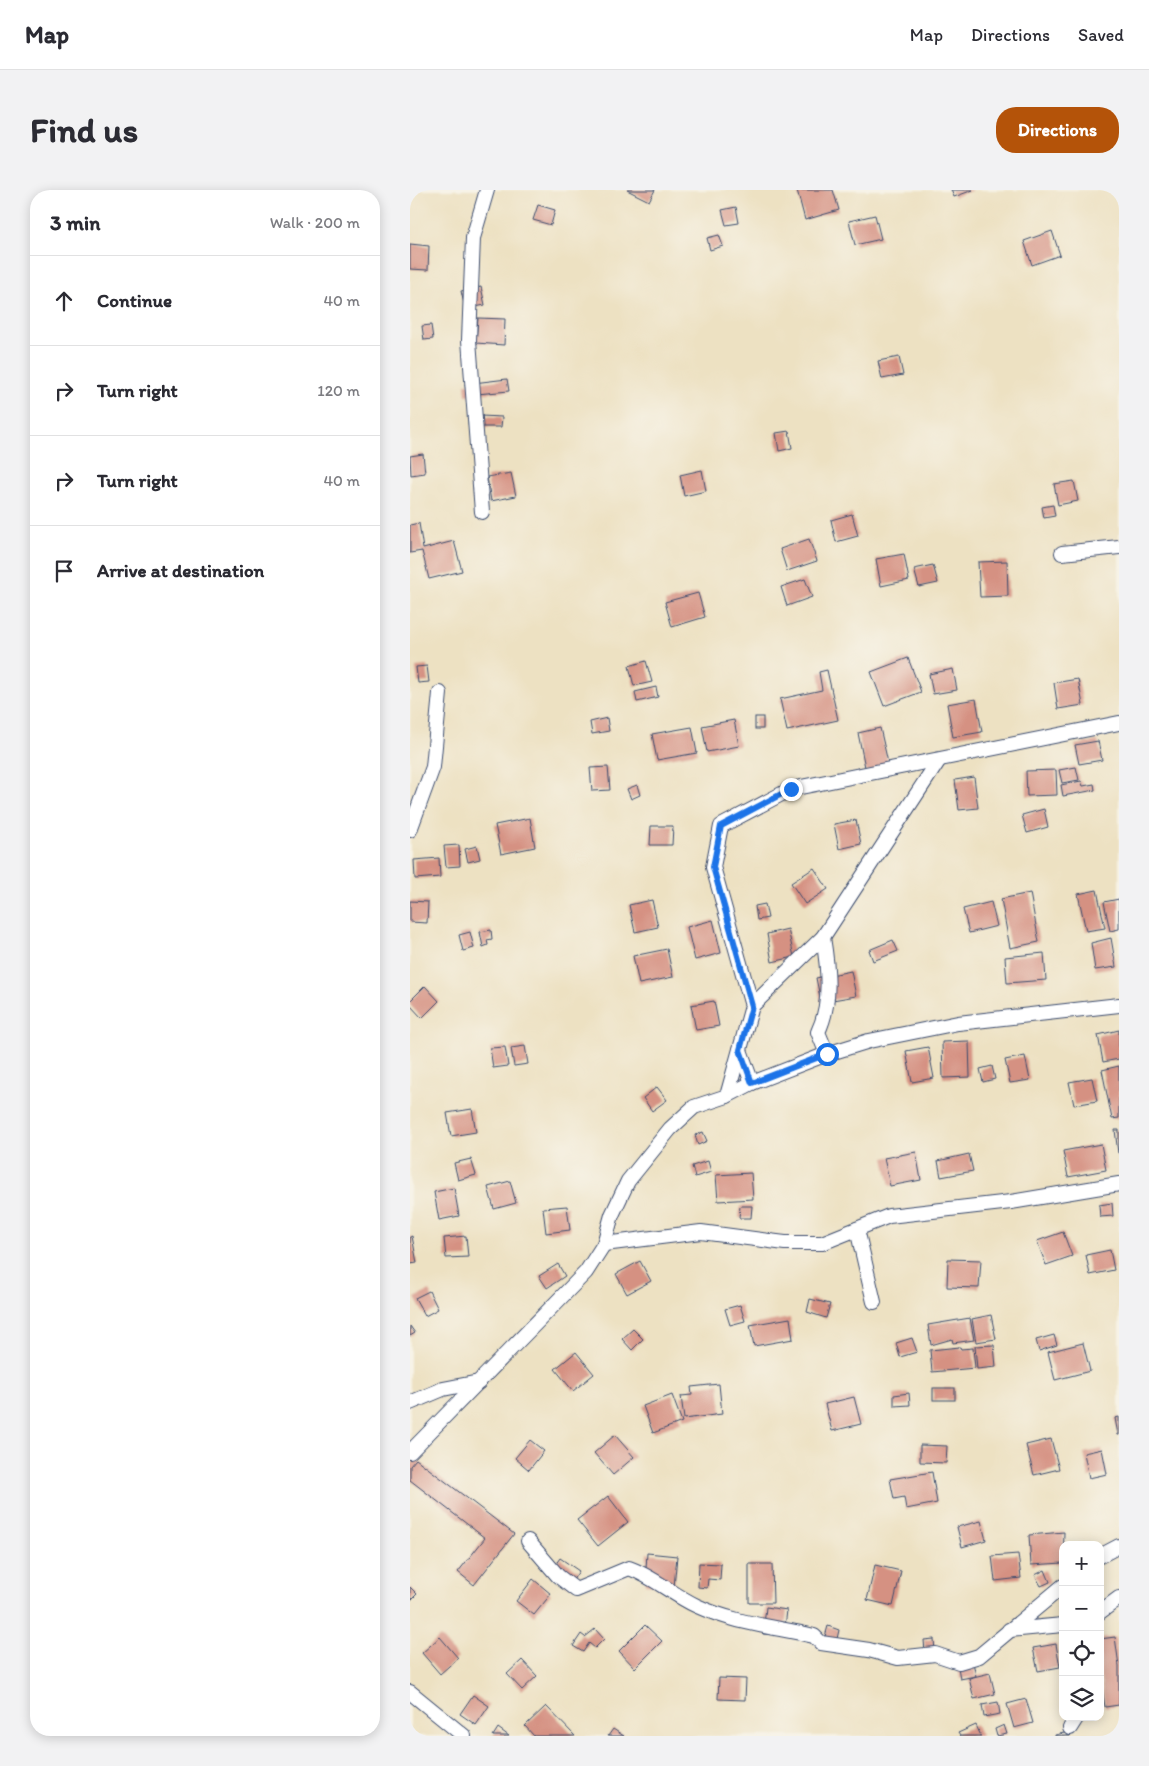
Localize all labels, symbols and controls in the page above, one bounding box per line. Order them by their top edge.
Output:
text: Map [25,20,69,49]
text: Map [910,24,943,46]
text: Directions [971,24,1050,46]
text: Saved [1078,24,1124,46]
button: Directions [996,107,1119,153]
text: Find us [30,109,138,151]
text: 3 min [50,210,100,235]
text: Walk · 200 m [270,213,360,232]
icon: ahead [50,287,78,315]
text: Continue [97,289,172,312]
text: 40 m [323,291,360,310]
icon: right [50,377,78,405]
text: Turn right [97,379,178,402]
text: 120 m [317,381,360,400]
icon: right [50,467,78,495]
text: Turn right [97,469,178,492]
text: 40 m [323,471,360,490]
icon: arrive [50,557,78,585]
text: Arrive at destination [97,559,264,582]
route end [780,778,803,801]
route start [816,1043,839,1066]
map controls [1059,1541,1104,1721]
button: + [1059,1541,1104,1586]
button: − [1059,1586,1104,1631]
button: locate [1059,1631,1104,1676]
button: layers [1059,1676,1104,1721]

